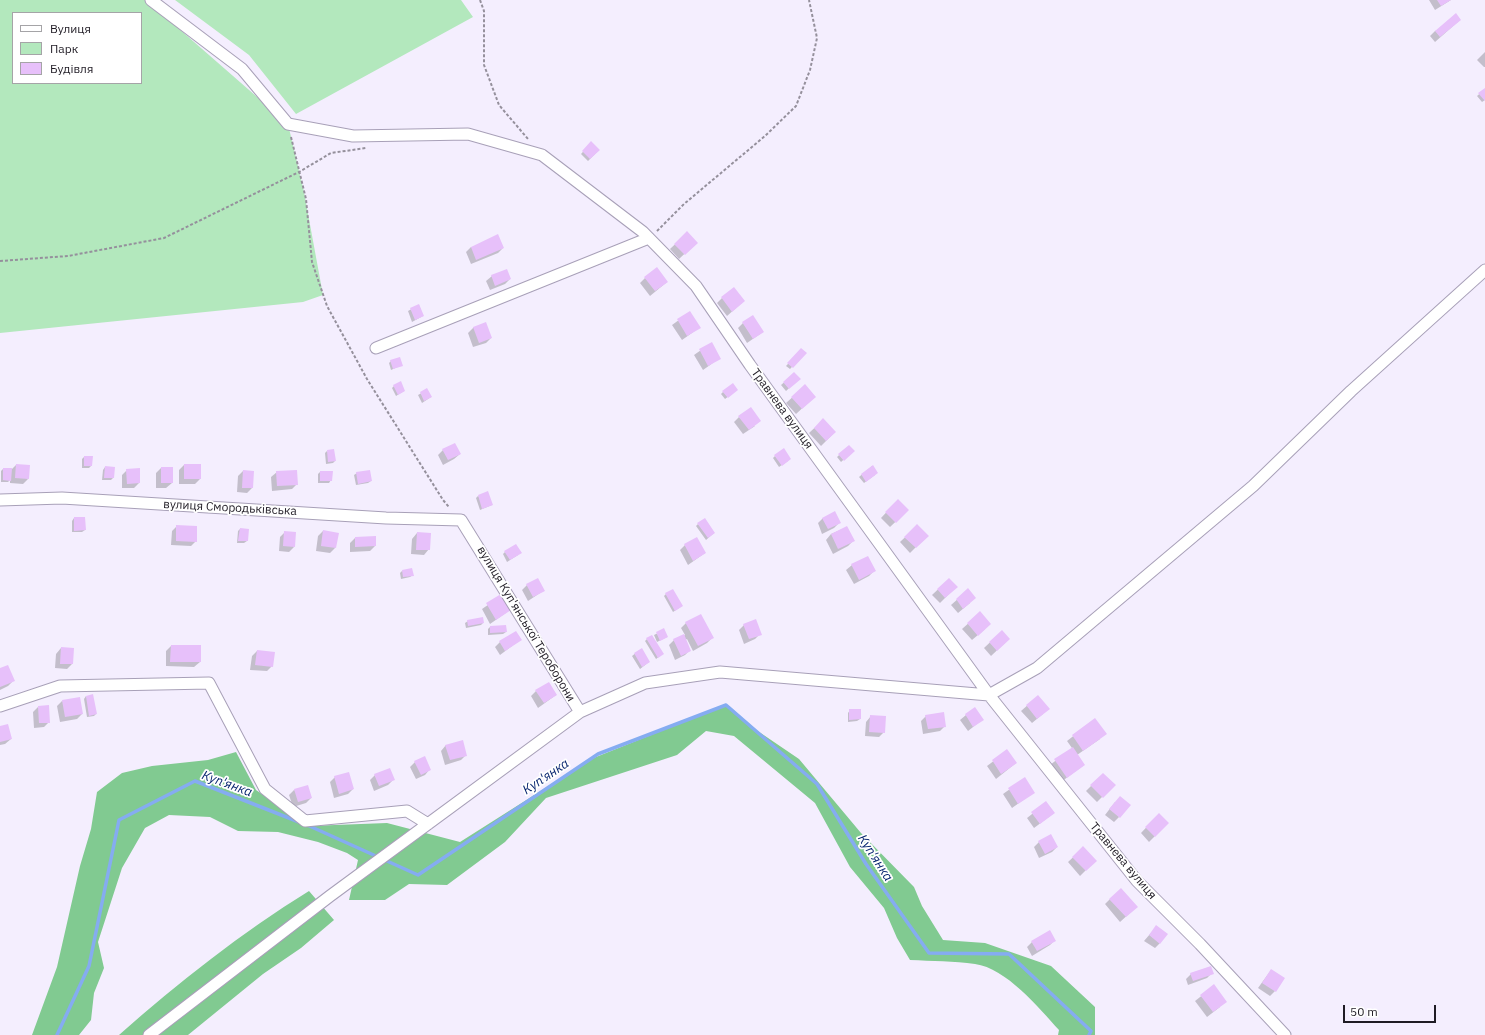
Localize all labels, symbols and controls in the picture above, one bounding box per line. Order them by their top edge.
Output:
legend [12,12,142,84]
text: Вулиця [50,21,91,36]
text: Парк [50,41,78,56]
text: Будівля [50,61,93,76]
street label: Травнева вулиця [748,366,816,452]
street label: вулиця Смородьківська [163,497,297,519]
street label: вулиця Куп'янської Тероборони [474,544,578,704]
water label: Куп'янка [520,756,572,798]
water label: Куп'янка [200,768,254,800]
street label: Травнева вулиця [1087,820,1159,902]
water label: Куп'янка [854,832,896,884]
scale bar [1345,997,1438,1023]
text: 50 m [1350,1004,1378,1019]

